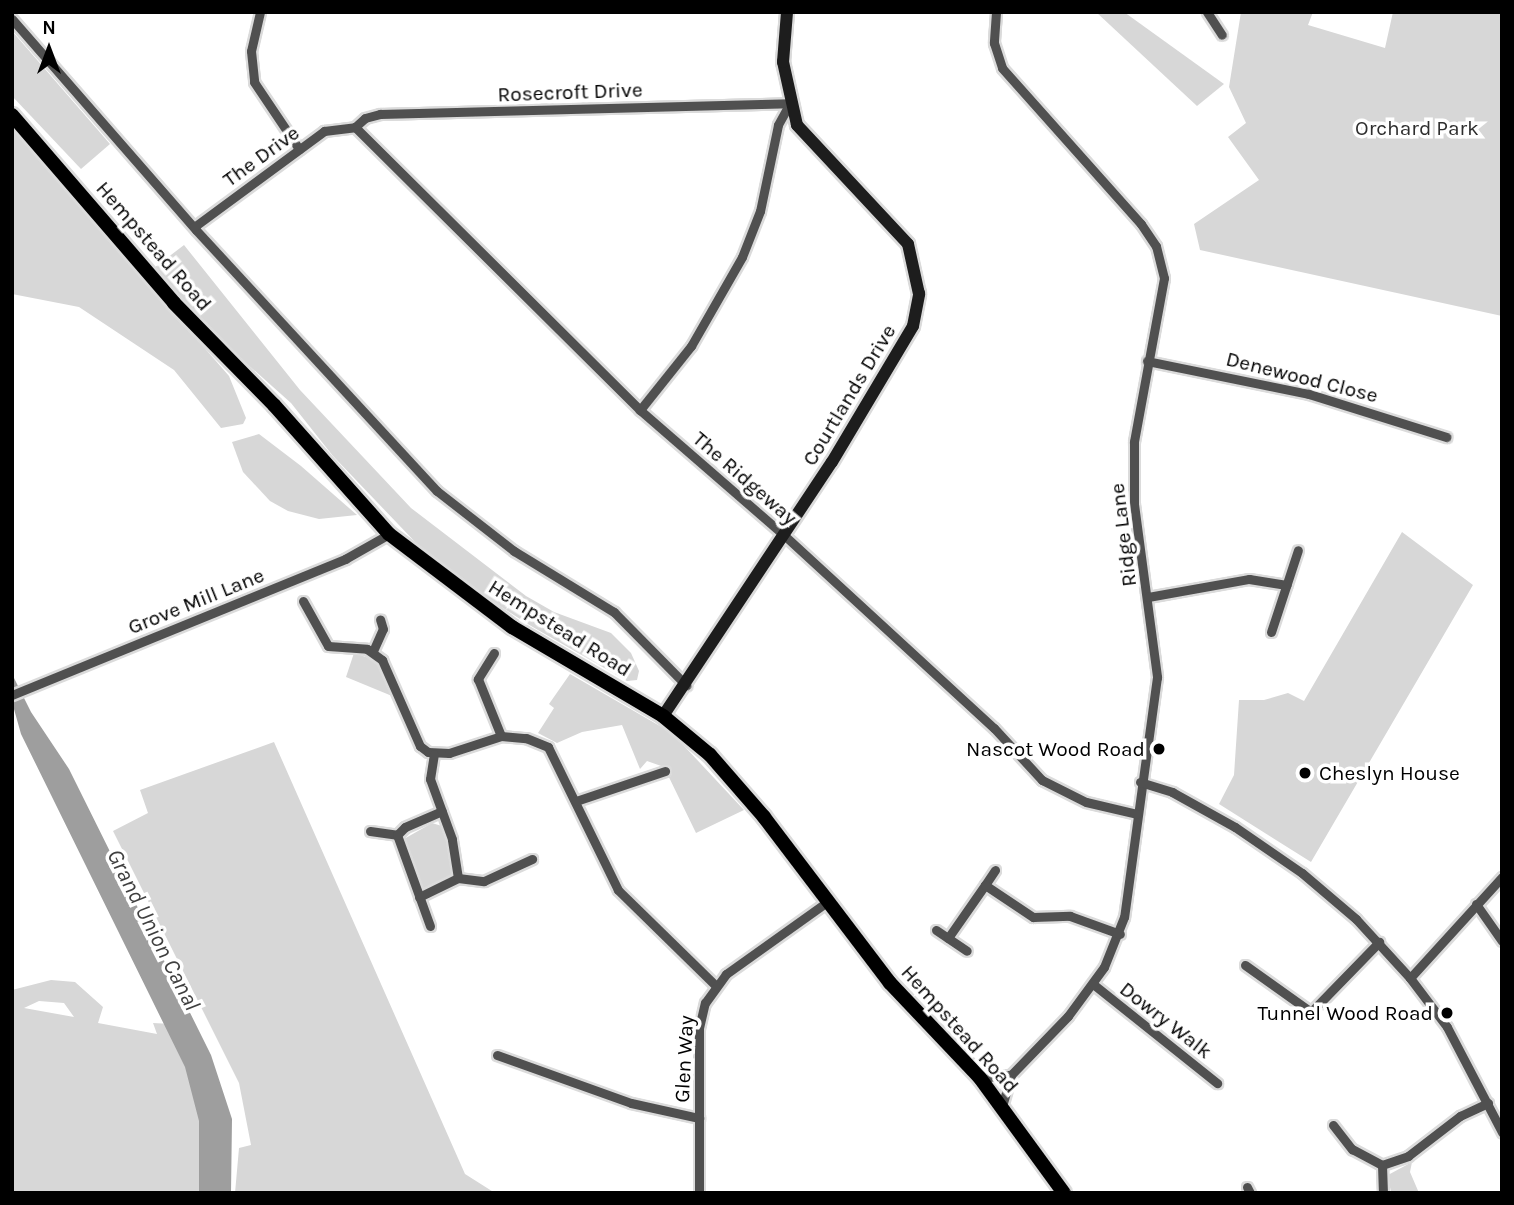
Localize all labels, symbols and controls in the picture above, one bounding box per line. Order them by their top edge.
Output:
north arrow [14,14,84,84]
text: N [42,17,56,39]
street label: Rosecroft Drive [497,77,643,107]
park label: Orchard Park [1355,115,1479,141]
street label: The Drive [218,120,304,192]
street label: Hempstead Road [91,176,217,316]
street label: Courtlands Drive [797,320,901,470]
street label: Denewood Close [1223,346,1381,408]
street label: The Ridgeway [688,426,802,530]
street label: Ridge Lane [1104,482,1142,588]
street label: Grove Mill Lane [124,562,268,640]
street label: Hempstead Road [484,574,636,682]
place label: Nascot Wood Road [966,736,1145,762]
marker: Nascot Wood Road [1151,741,1167,757]
place label: Cheslyn House [1319,760,1460,786]
marker: Cheslyn House [1297,765,1313,781]
water label: Grand Union Canal [100,845,206,1015]
street label: Hempstead Road [896,960,1024,1098]
street label: Dowry Walk [1115,976,1217,1064]
place label: Tunnel Wood Road [1257,1000,1433,1026]
marker: Tunnel Wood Road [1439,1005,1455,1021]
street label: Glen Way [669,1015,699,1103]

